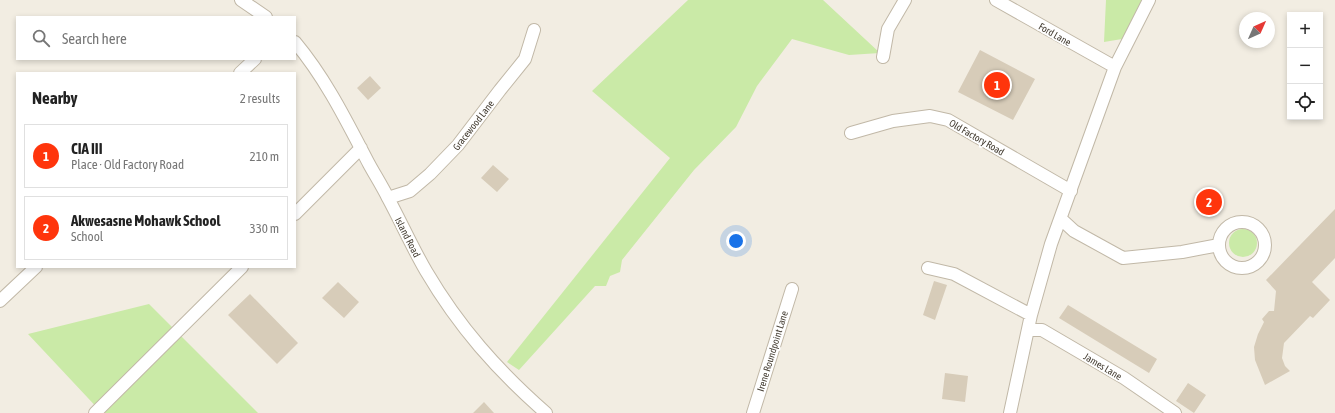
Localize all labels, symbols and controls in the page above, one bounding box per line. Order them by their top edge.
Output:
north arrow [1239,12,1275,48]
map controls [1287,12,1323,120]
button: + [1287,12,1323,48]
search box [16,16,296,60]
street label: Ford Lane [1037,21,1073,48]
icon: search [30,27,52,49]
text: Search here [62,30,127,47]
button: − [1287,48,1323,84]
pin: 1 [984,70,1010,100]
button: locate [1287,84,1323,120]
text: Nearby [32,88,78,108]
text: 2 results [240,91,280,106]
street label: Gracewood Lane [451,98,497,152]
street label: Old Factory Road [947,117,1006,158]
text: CIA III [71,140,102,157]
text: 1 [43,149,49,164]
text: 210 m [250,149,279,164]
text: Place · Old Factory Road [71,157,184,172]
pin: 2 [1196,187,1222,217]
text: Akwesasne Mohawk School [71,212,220,229]
street label: Island Road [393,215,422,259]
text: 2 [43,221,49,236]
text: 330 m [250,221,279,236]
text: School [71,229,103,244]
your location [726,231,746,251]
street label: Irene Roundpoint Lane [755,309,790,393]
street label: James Lane [1082,351,1124,382]

